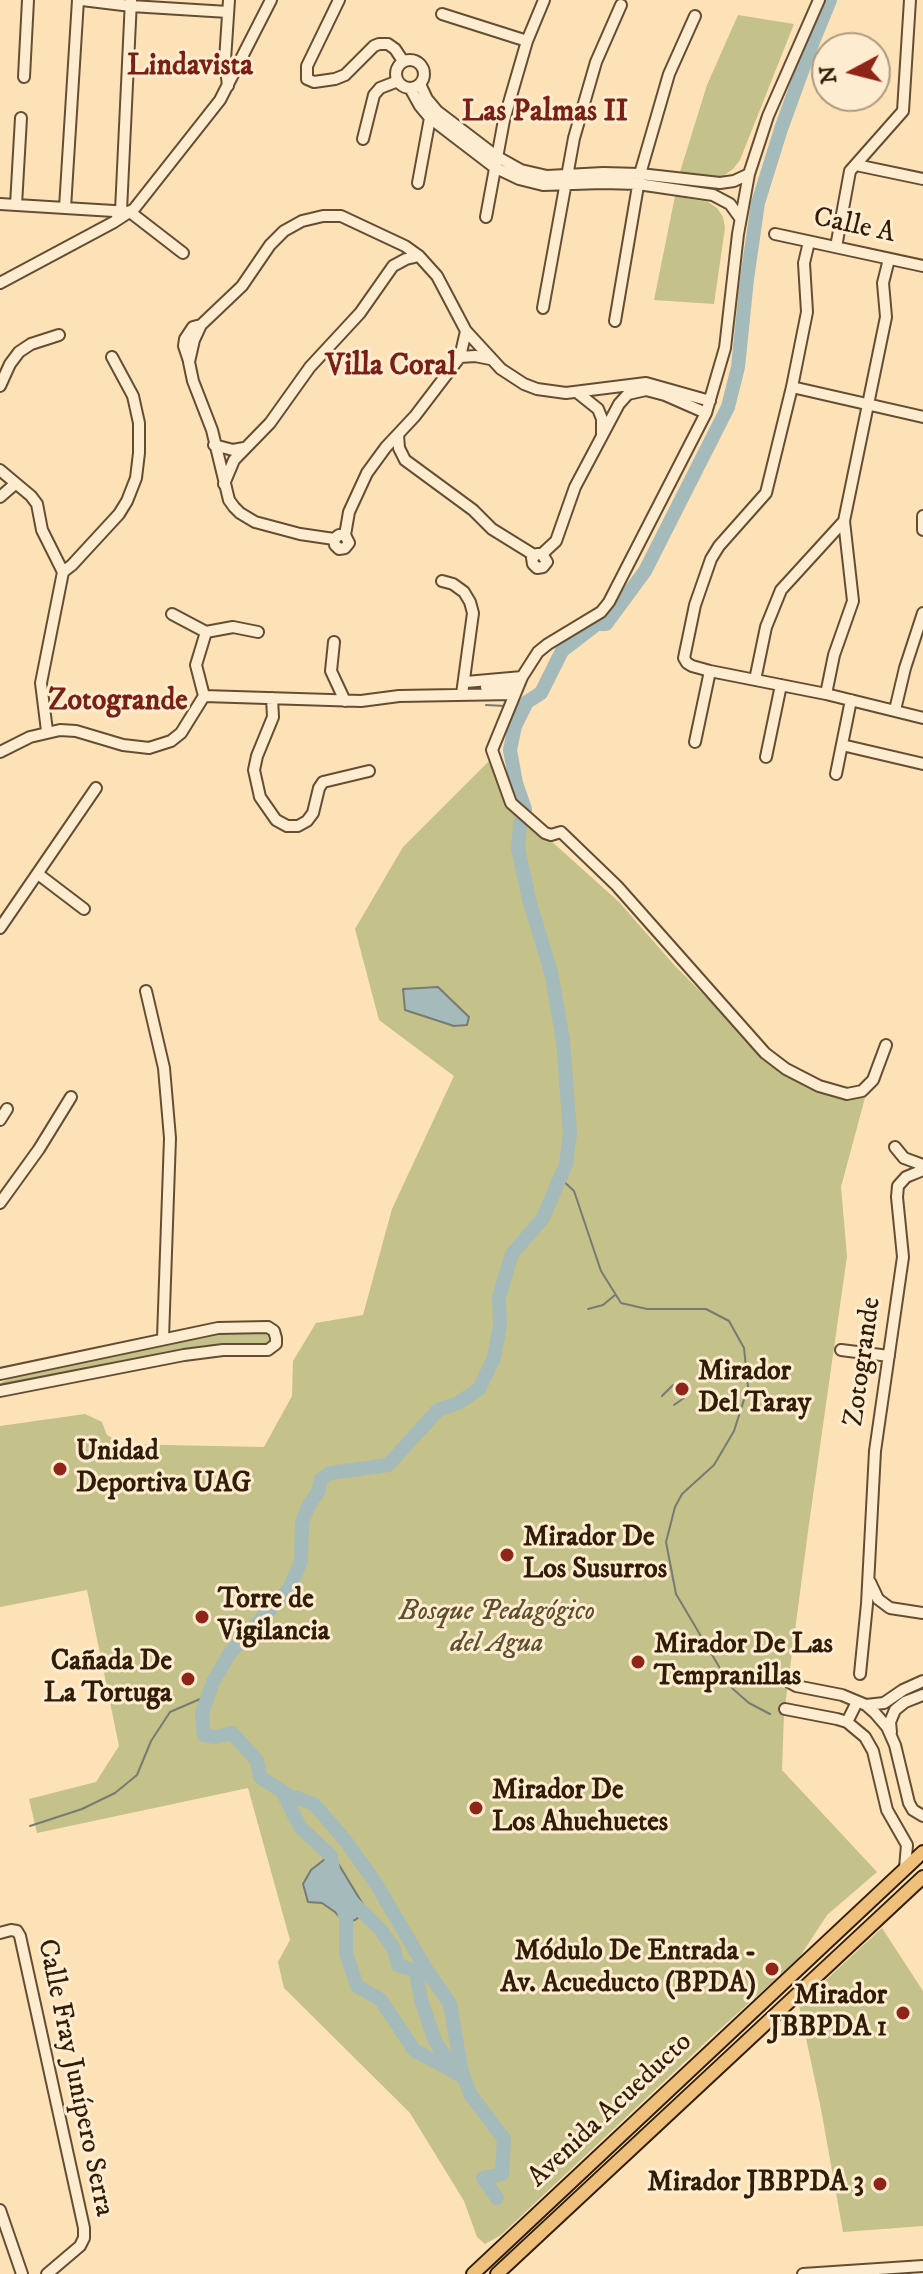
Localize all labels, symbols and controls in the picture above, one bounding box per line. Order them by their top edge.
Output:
north arrow [811,32,891,112]
district label: Lindavista [127,50,253,86]
text: N [814,64,843,85]
district label: Las Palmas II [462,96,628,132]
street label: Calle A [810,202,898,252]
district label: Villa Coral [325,350,457,386]
district label: Zotogrande [48,685,188,721]
street label: Zotogrande [838,1295,890,1429]
place label: Mirador Del Taray [698,1356,811,1422]
marker: Mirador Del Taray [673,1380,691,1398]
place label: Unidad Deportiva UAG [76,1436,251,1502]
marker: Unidad Deportiva UAG [51,1460,69,1478]
place label: Mirador De Los Susurros [523,1522,667,1588]
marker: Mirador De Los Susurros [498,1546,516,1564]
place label: Torre de Vigilancia [218,1584,330,1650]
park label: Bosque Pedagógico del Agua [399,1596,595,1662]
marker: Torre de Vigilancia [193,1608,211,1626]
place label: Mirador De Las Tempranillas [654,1629,833,1695]
place label: Cañada De La Tortuga [44,1646,172,1712]
marker: Mirador De Las Tempranillas [629,1653,647,1671]
marker: Cañada De La Tortuga [179,1670,197,1688]
place label: Mirador De Los Ahuehuetes [492,1775,668,1841]
marker: Mirador De Los Ahuehuetes [467,1799,485,1817]
street label: Calle Fray Junípero Serra [28,1936,120,2220]
place label: Módulo De Entrada - Av. Acueducto (BPDA) [500,1936,756,2002]
marker: Módulo De Entrada - Av. Acueducto (BPDA) [763,1960,781,1978]
place label: Mirador JBBPDA 1 [770,1980,887,2046]
marker: Mirador JBBPDA 1 [894,2004,912,2022]
street label: Avenida Acueducto [522,2026,700,2196]
place label: Mirador JBBPDA 3 [647,2167,864,2201]
marker: Mirador JBBPDA 3 [871,2175,889,2193]

